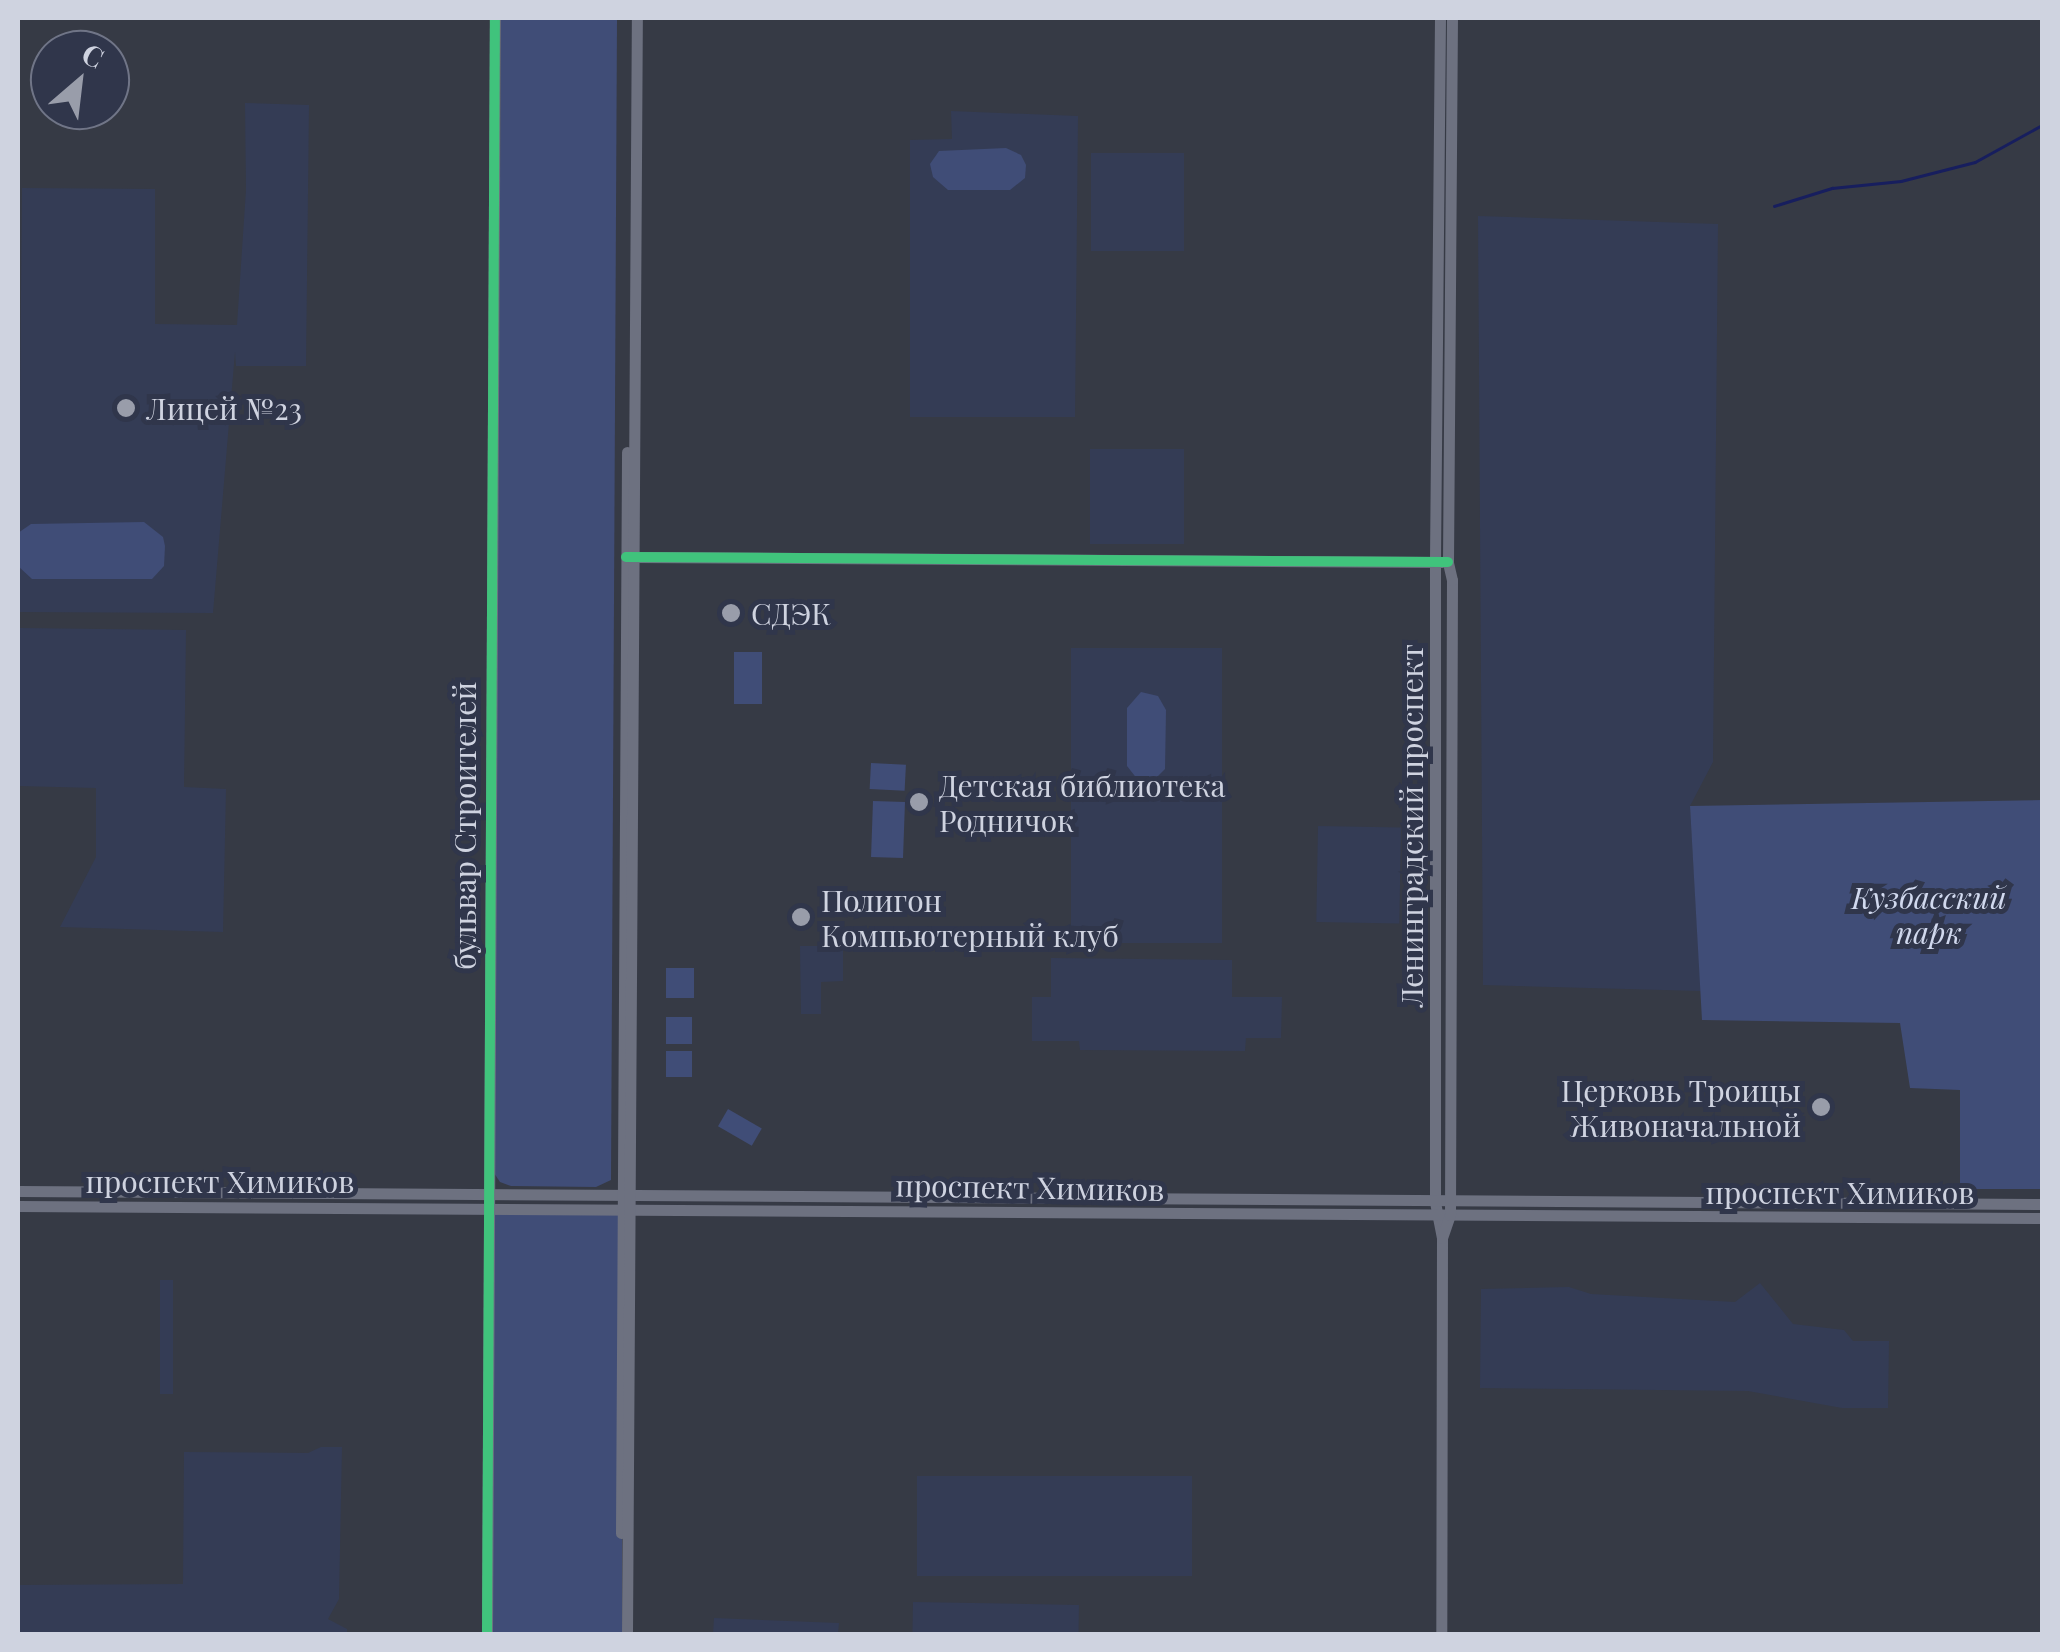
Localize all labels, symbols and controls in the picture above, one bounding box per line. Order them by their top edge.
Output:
north arrow [30,30,130,130]
text: С [76,34,111,76]
place label: Лицей №23 [146,390,302,426]
marker: Лицей №23 [115,397,137,419]
place label: СДЭК [751,595,831,631]
marker: СДЭК [720,602,742,624]
street label: Ленинградский проспект [1393,644,1429,1008]
street label: бульвар Строителей [446,682,482,970]
place label: Детская библиотека Родничок [939,767,1226,838]
marker: Детская библиотека Родничок [908,791,930,813]
park label: Кузбасский парк [1851,879,2007,950]
place label: Полигон Компьютерный клуб [821,882,1119,952]
marker: Полигон Компьютерный клуб [790,906,812,928]
place label: Церковь Троицы Живоначальной [1561,1072,1801,1142]
marker: Церковь Троицы Живоначальной [1810,1096,1832,1118]
street label: проспект Химиков [86,1163,354,1199]
street label: проспект Химиков [895,1167,1165,1207]
street label: проспект Химиков [1706,1174,1974,1210]

